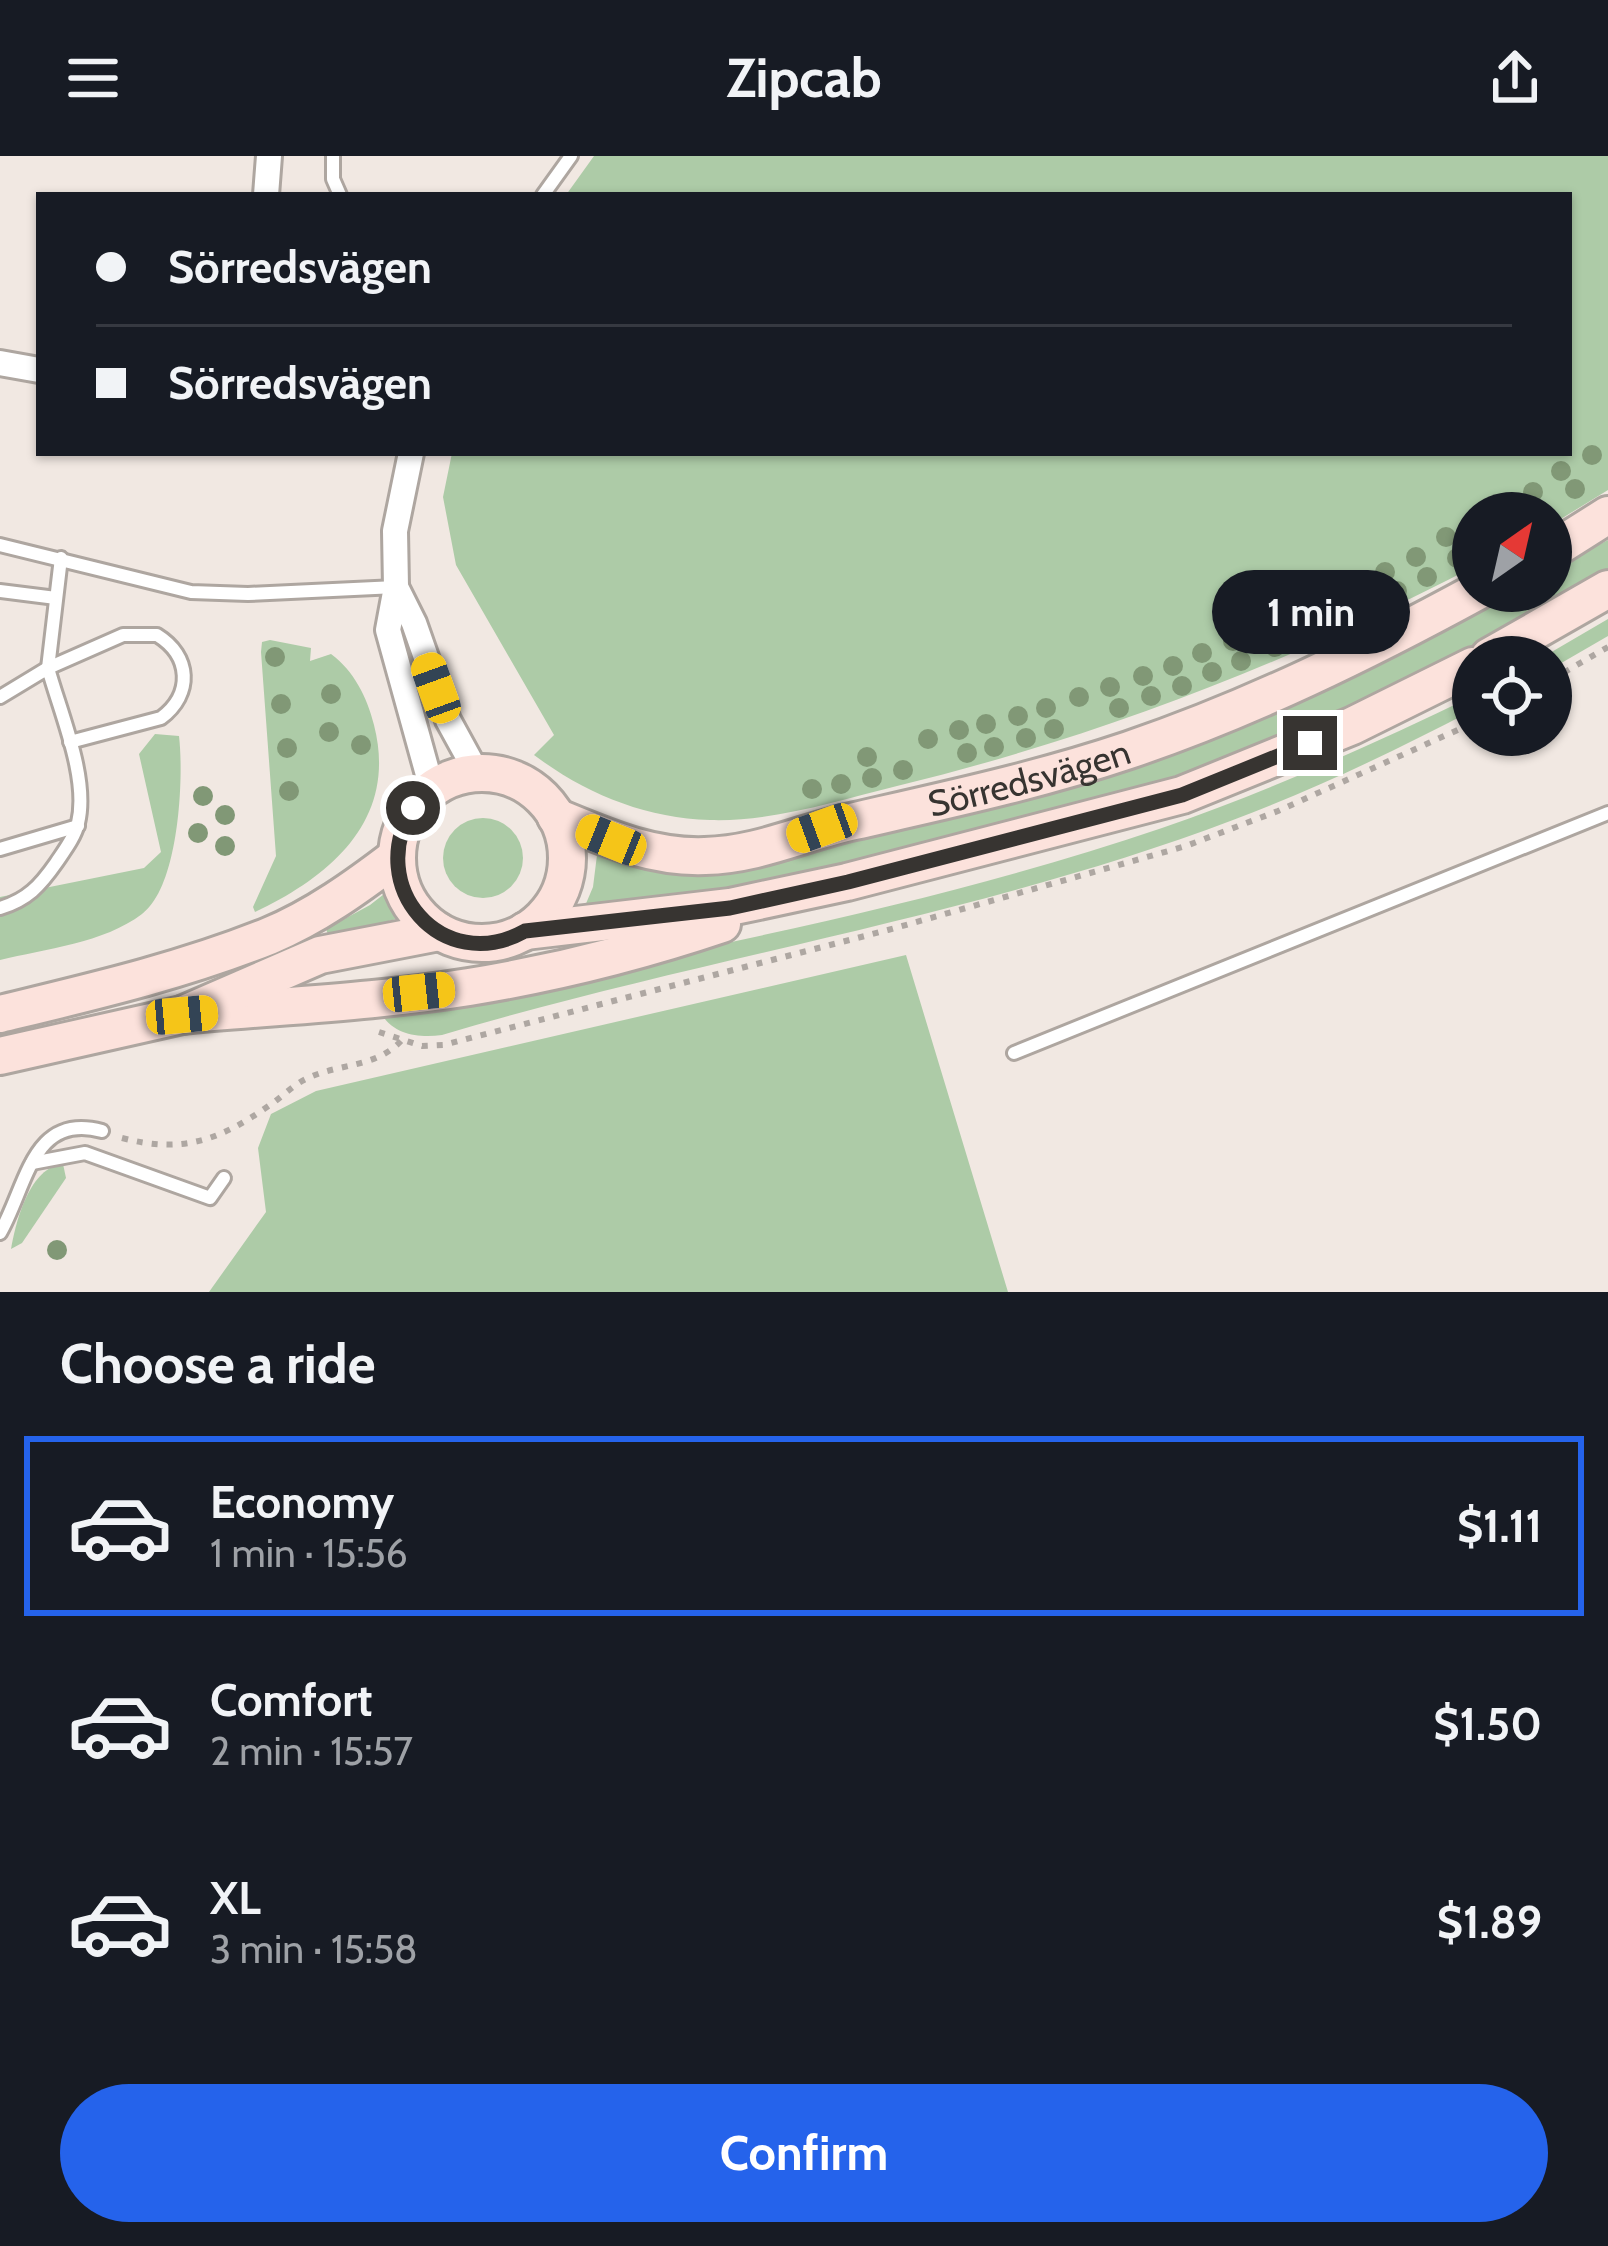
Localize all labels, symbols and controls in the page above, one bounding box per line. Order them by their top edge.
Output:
icon: menu [60,45,126,111]
text: Zipcab [726,45,882,111]
icon: share [1482,45,1548,111]
text: Sörredsvägen [168,240,432,294]
text: Sörredsvägen [168,356,432,410]
north arrow [1452,492,1572,612]
map controls [1452,492,1572,756]
callout: 1 min [1211,569,1409,653]
text: 1 min [1267,588,1355,636]
button: locate [1452,636,1572,756]
car [407,648,465,728]
route end [1283,716,1337,770]
street label: Sörredsvägen [923,729,1136,826]
route start [386,781,440,835]
car [782,799,862,857]
car [571,810,651,870]
car [381,970,457,1014]
car [145,994,219,1036]
text: Choose a ride [60,1331,375,1397]
icon: car [66,1472,174,1580]
text: Economy [210,1475,394,1529]
text: $1.11 [1457,1499,1542,1553]
text: 1 min · 15:56 [210,1529,408,1577]
icon: car [66,1670,174,1778]
text: Comfort [210,1673,373,1727]
text: $1.50 [1433,1697,1542,1751]
text: 2 min · 15:57 [210,1727,413,1775]
icon: car [66,1868,174,1976]
text: XL [210,1871,261,1925]
text: $1.89 [1437,1895,1542,1949]
text: 3 min · 15:58 [210,1925,418,1973]
button: Confirm [60,2084,1548,2222]

